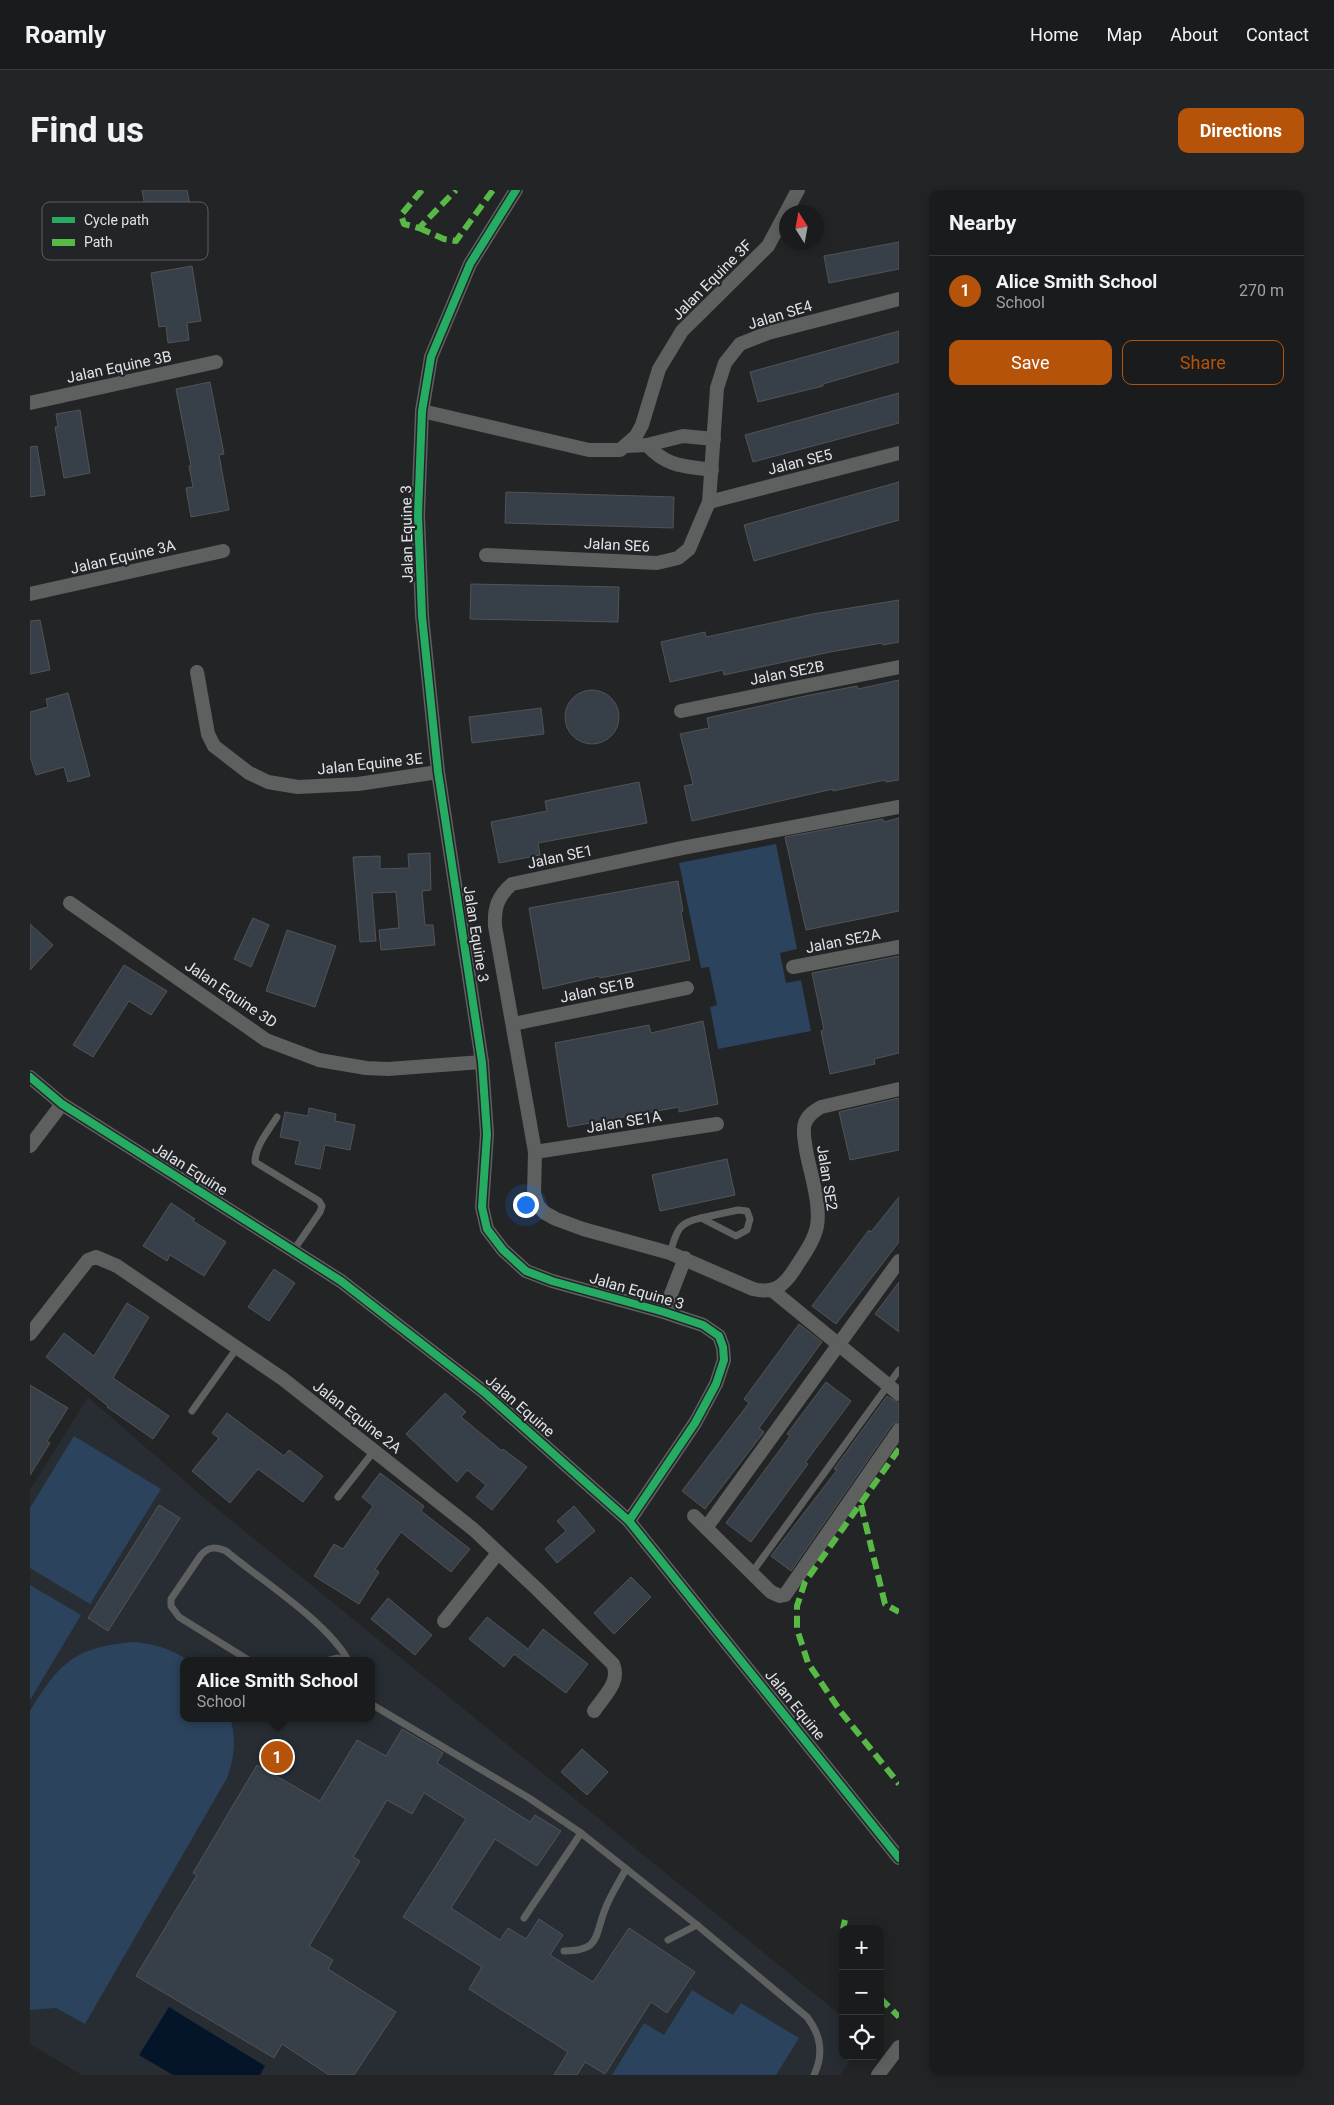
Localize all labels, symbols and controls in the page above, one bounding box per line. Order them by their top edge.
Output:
text: Roamly [25,21,106,49]
text: Home [1030,24,1079,45]
text: Map [1107,24,1142,45]
text: About [1170,24,1218,45]
text: Contact [1246,24,1309,45]
button: Directions [1178,108,1304,153]
text: Find us [30,110,144,151]
legend [42,202,208,260]
north arrow [779,205,824,250]
text: Nearby [949,211,1016,235]
text: Cycle path [84,212,149,228]
text: Path [84,234,113,250]
street label: Jalan Equine 3F [668,236,756,324]
text: Alice Smith School [996,270,1157,293]
text: 1 [960,281,970,300]
text: 270 m [1239,281,1284,300]
text: School [996,293,1045,312]
street label: Jalan SE4 [746,297,815,333]
button: Save [949,340,1112,385]
button: Share [1122,340,1284,385]
street label: Jalan Equine 3B [65,347,173,387]
street label: Jalan SE5 [766,445,834,479]
street label: Jalan Equine 3 [397,485,417,583]
street label: Jalan SE6 [584,534,650,556]
street label: Jalan Equine 3A [69,536,177,578]
street label: Jalan SE2B [748,657,826,689]
street label: Jalan Equine 3E [316,749,424,778]
street label: Jalan SE1 [526,841,594,873]
street label: Jalan Equine 3 [459,884,493,984]
street label: Jalan SE2A [804,925,882,957]
street label: Jalan Equine 3D [181,957,281,1031]
street label: Jalan SE1B [558,973,636,1007]
street label: Jalan SE1A [585,1107,663,1137]
street label: Jalan Equine [149,1139,231,1199]
street label: Jalan SE2 [813,1144,841,1212]
your location [513,1192,539,1218]
street label: Jalan Equine 3 [588,1269,686,1313]
street label: Jalan Equine [482,1371,558,1441]
street label: Jalan Equine 2A [309,1377,405,1457]
popup [180,1657,375,1722]
street label: Jalan Equine [761,1666,829,1744]
text: Alice Smith School [197,1669,358,1692]
text: School [197,1692,246,1711]
pin: 1 [261,1738,293,1776]
map controls [839,1925,884,2060]
button: + [839,1925,884,1970]
button: − [839,1970,884,2015]
button: locate [839,2015,884,2060]

